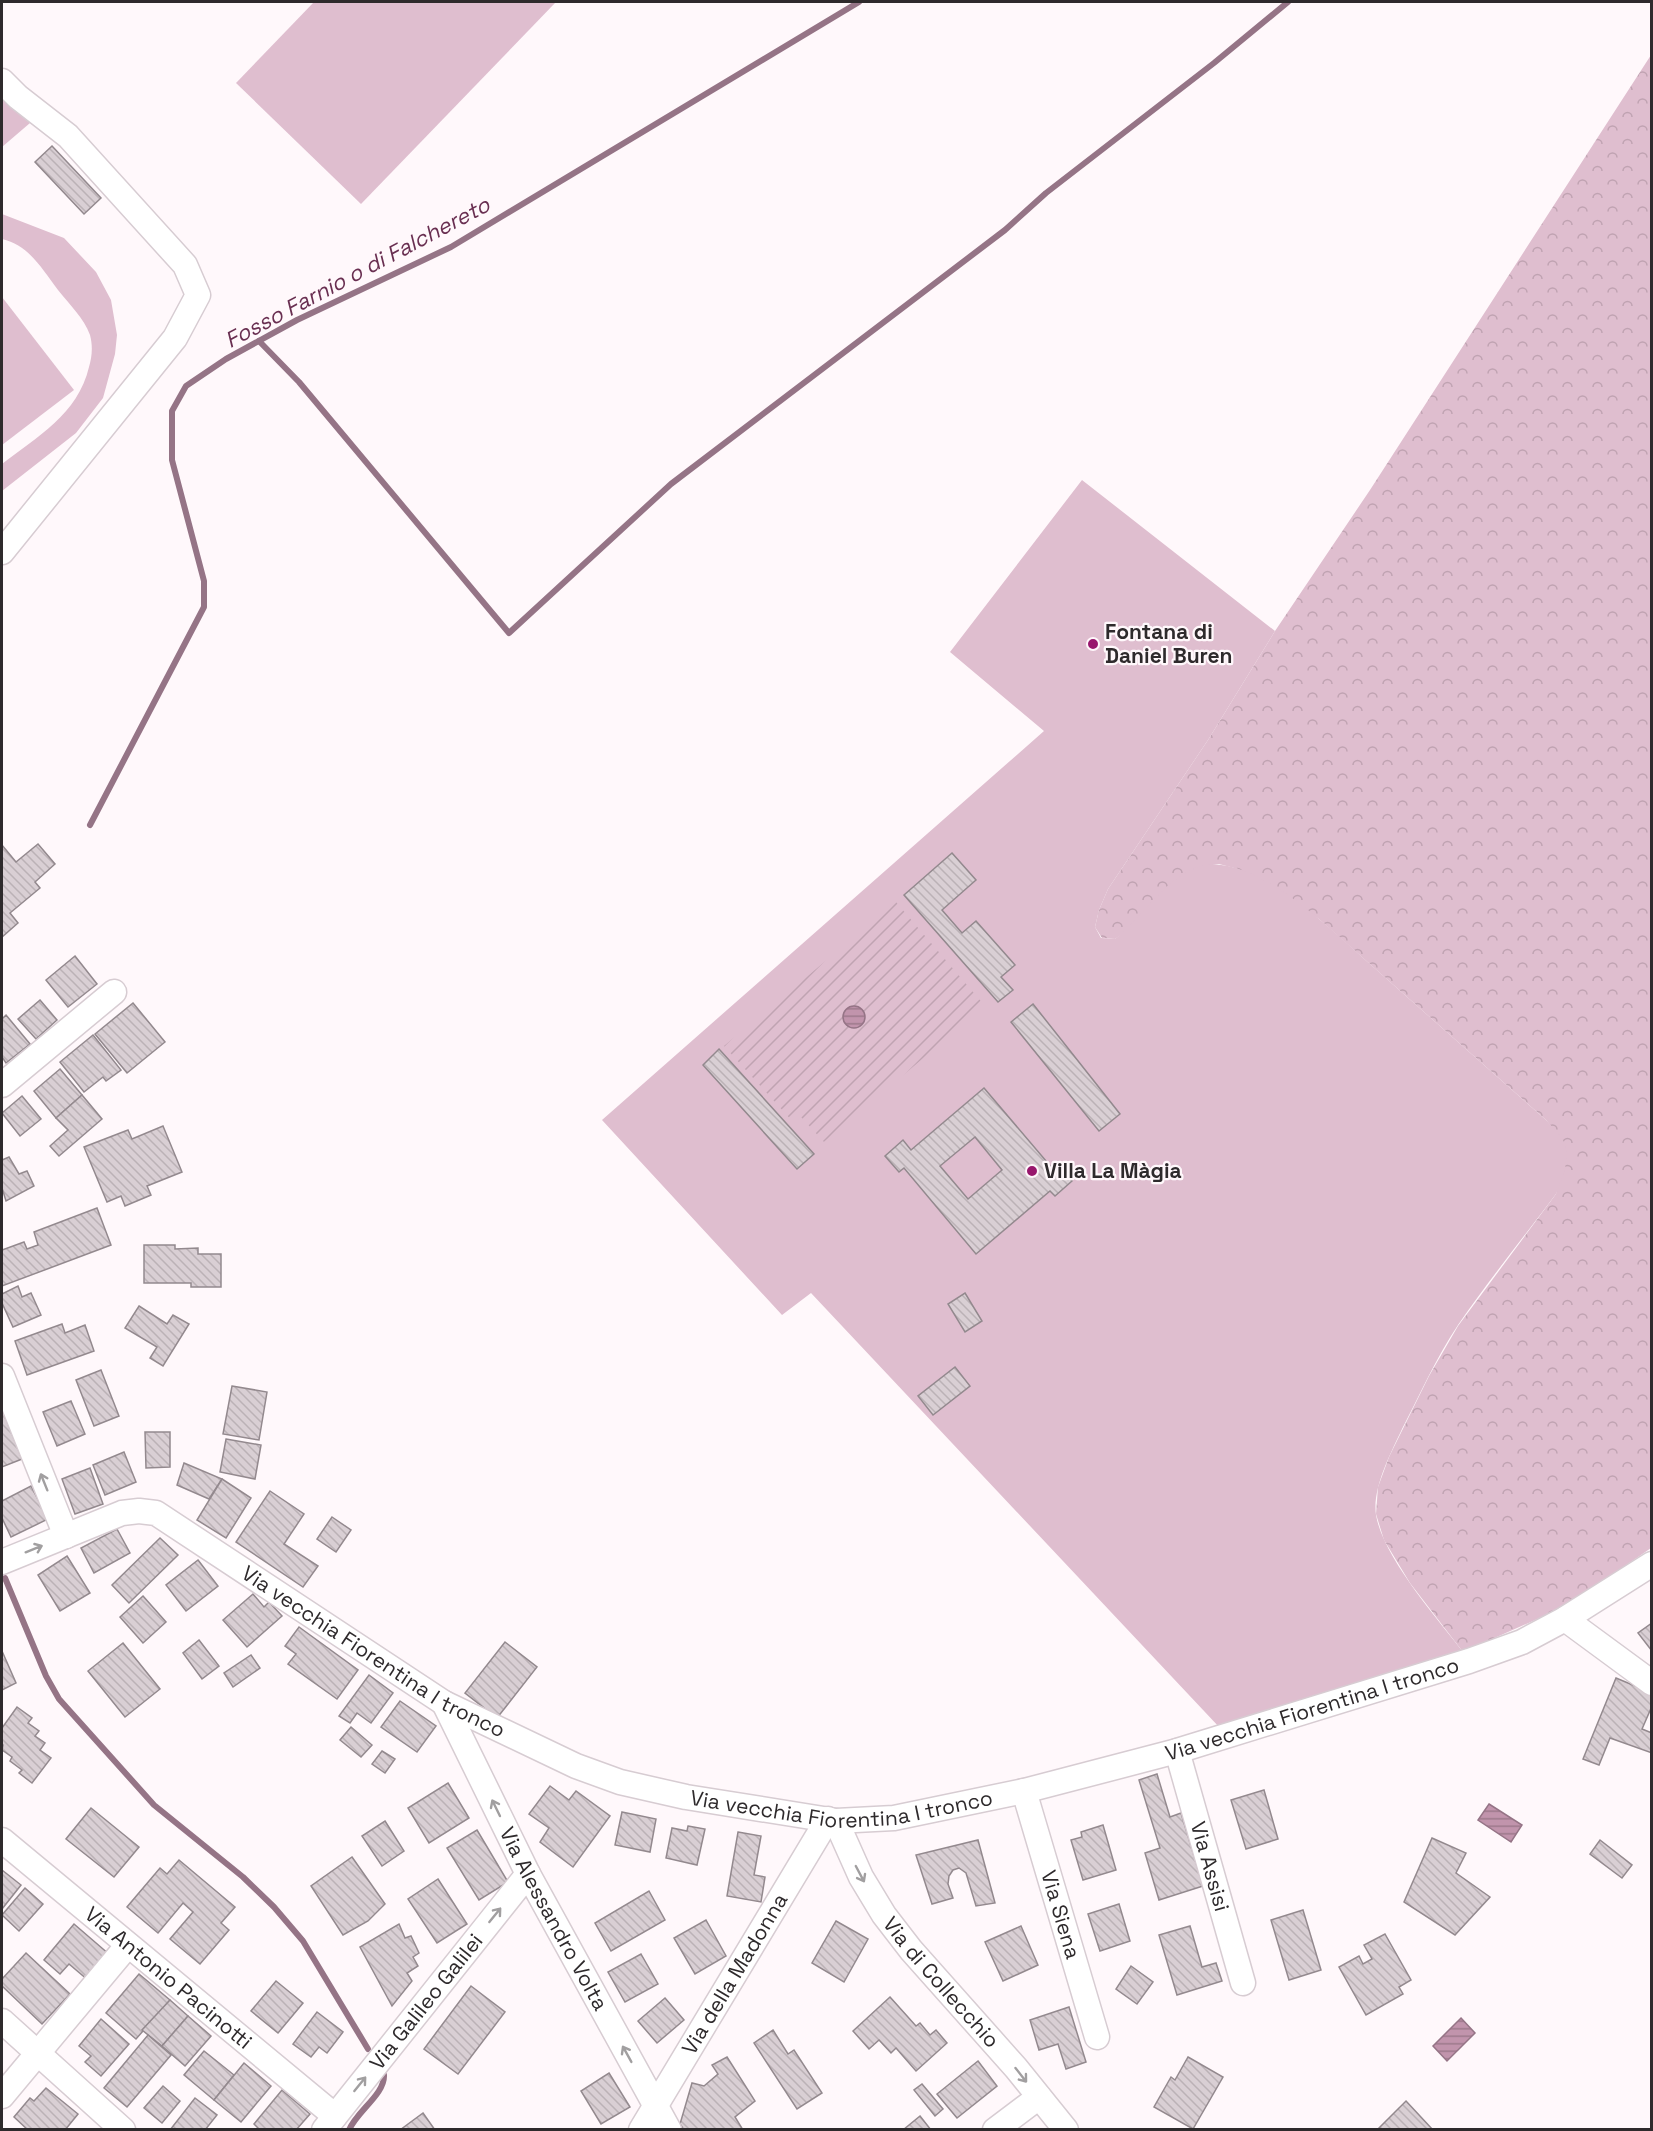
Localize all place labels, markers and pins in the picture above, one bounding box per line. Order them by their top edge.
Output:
place label: Fontana di Daniel Buren [1105,618,1233,669]
marker: Fontana di Daniel Buren [1086,637,1100,651]
place label: Villa La Màgia [1044,1157,1182,1184]
marker: Villa La Màgia [1025,1164,1039,1178]

